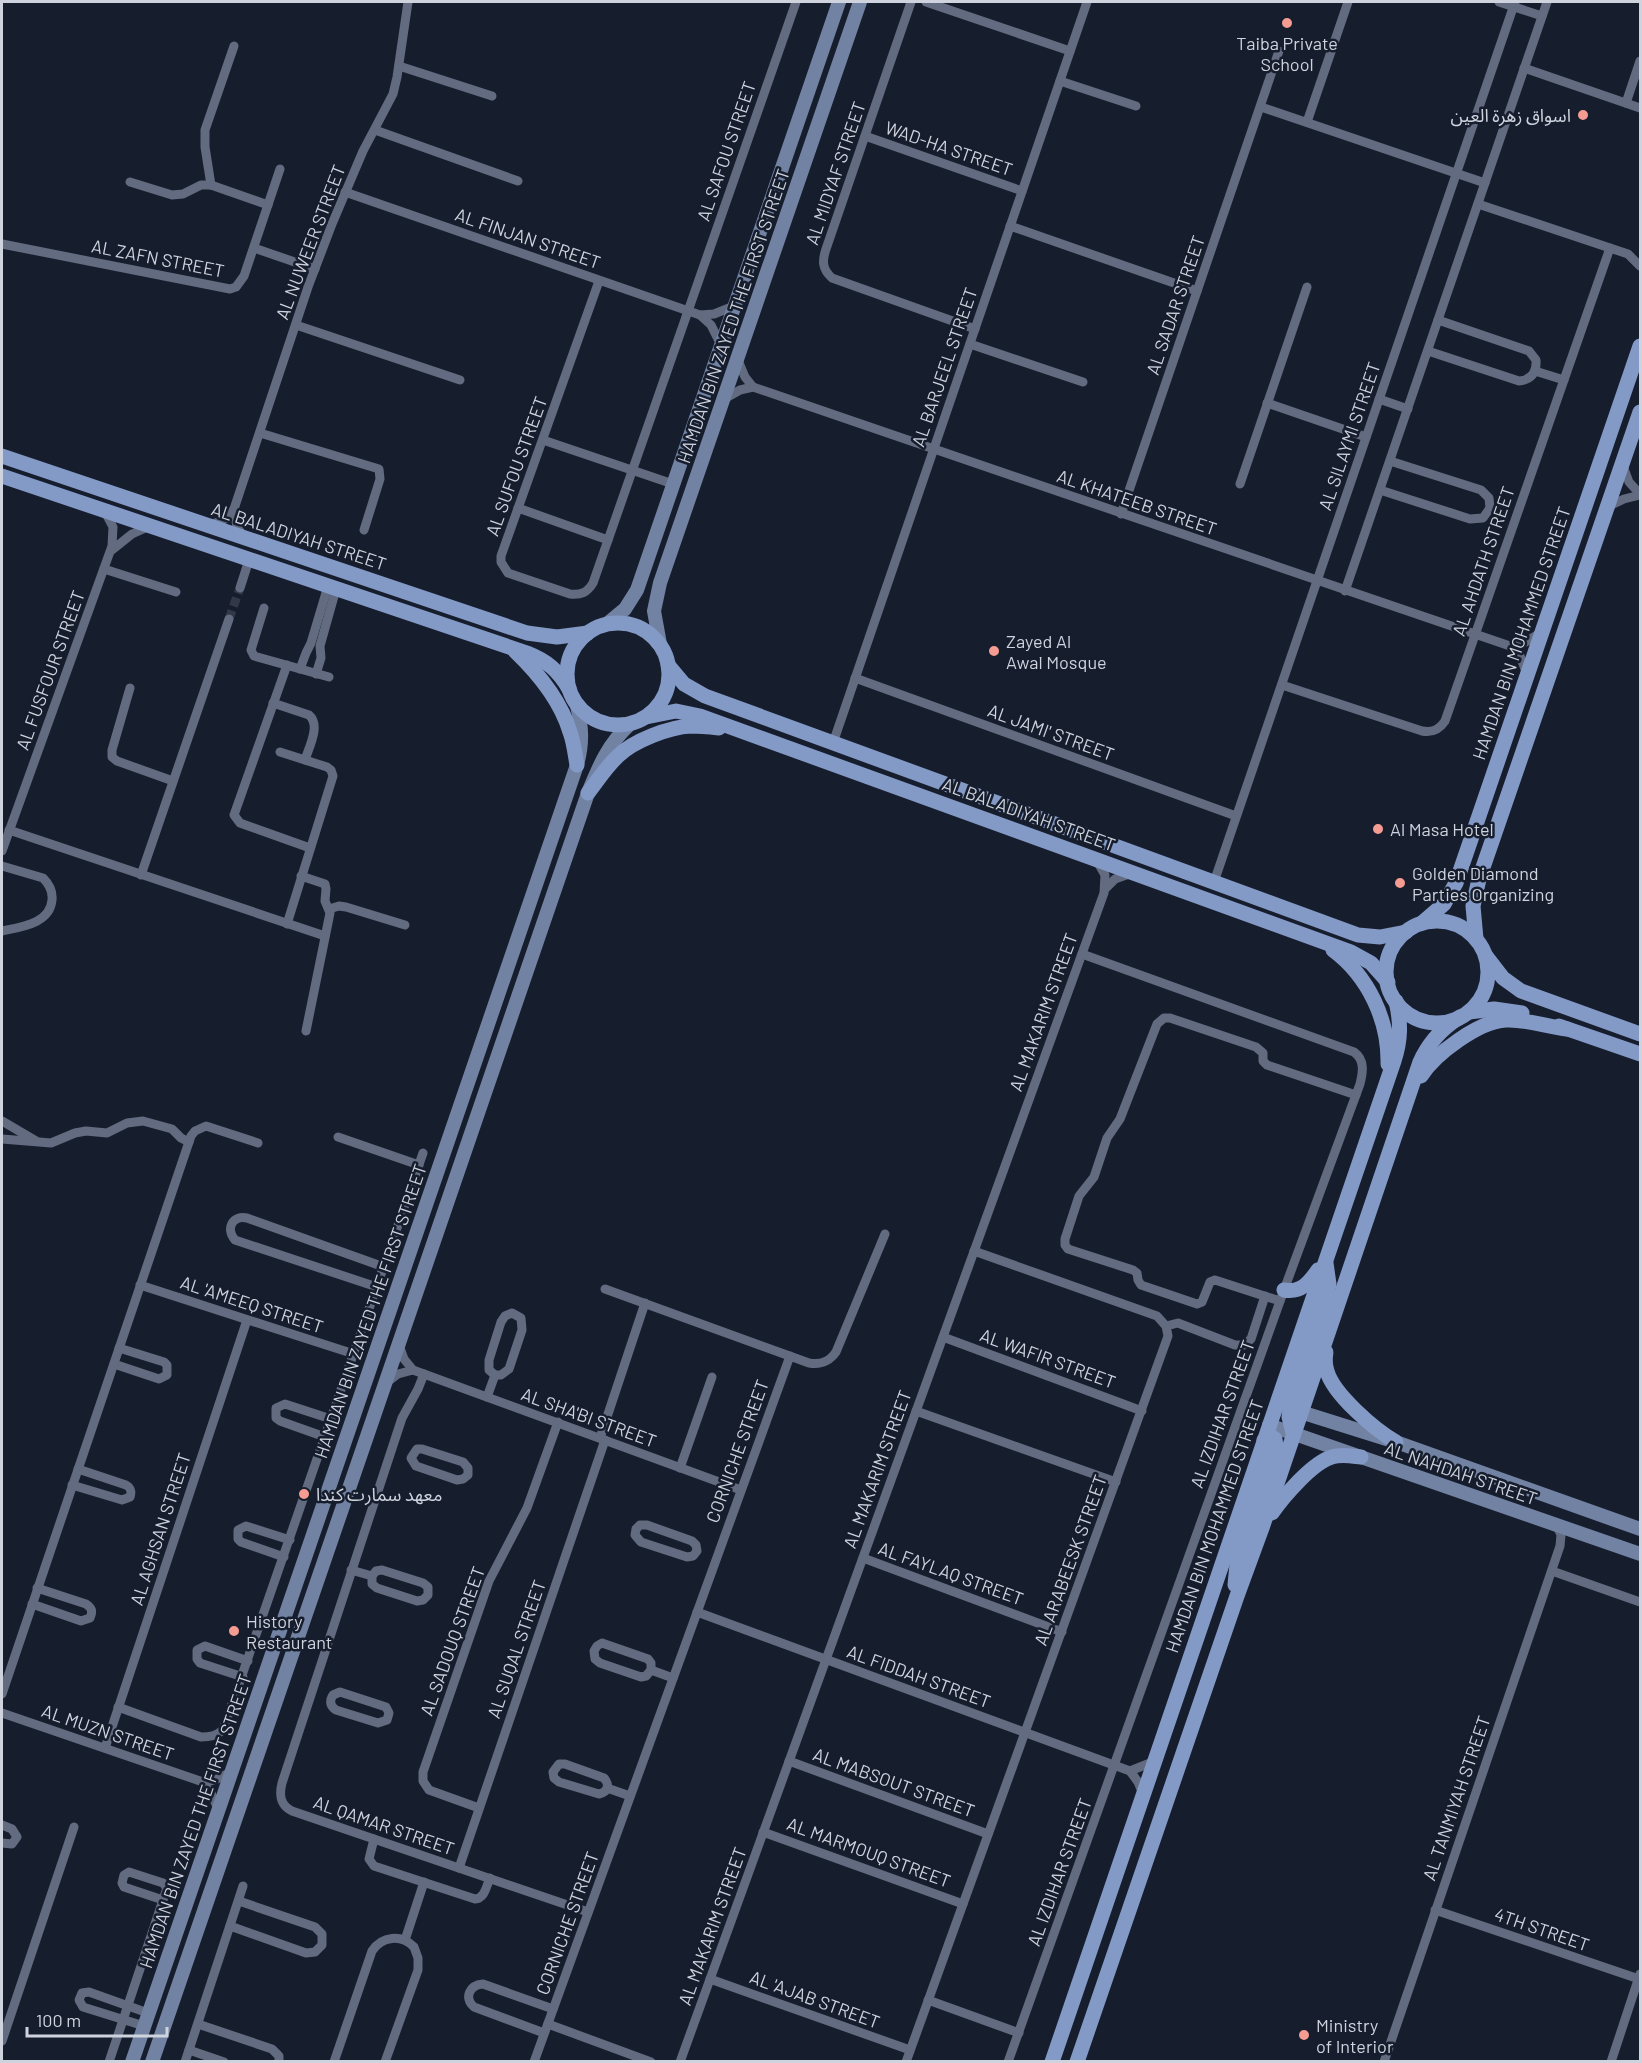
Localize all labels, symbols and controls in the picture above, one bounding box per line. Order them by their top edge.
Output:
marker: Taiba Private School [1280,16,1294,30]
place label: Taiba Private School [1236,32,1338,75]
street label: AL SAFOU STREET [692,78,760,224]
street label: AL MIDYAF STREET [800,98,870,248]
place label: اسواق زهرة العين [1451,104,1571,127]
marker: اسواق زهرة العين [1576,108,1590,122]
street label: WAD-HA STREET [882,116,1016,180]
street label: AL NUWEER STREET [270,162,350,322]
street label: HAMDAN BIN ZAYED THE FIRST STREET [672,166,794,466]
street label: AL FINJAN STREET [452,203,604,273]
street label: AL SADAR STREET [1141,232,1209,378]
street label: AL ZAFN STREET [90,234,226,282]
street label: AL BARJEEL STREET [906,284,982,450]
street label: AL SILAYMI STREET [1313,359,1385,513]
street label: AL SUFOU STREET [481,393,551,539]
street label: AL KHATEEB STREET [1054,464,1220,540]
street label: AL AHDATH STREET [1447,483,1519,639]
street label: AL BALADIYAH STREET [209,497,389,575]
street label: HAMDAN BIN MOHAMMED STREET [1467,503,1575,763]
street label: AL FUSFOUR STREET [11,587,89,753]
place label: Zayed Al Awal Mosque [1006,630,1107,673]
marker: Zayed Al Awal Mosque [987,644,1001,658]
street label: AL JAMI' STREET [985,699,1117,765]
street label: AL BALADIYAH STREET [939,772,1119,856]
place label: Al Masa Hotel [1390,818,1494,840]
marker: Al Masa Hotel [1371,822,1385,836]
place label: Golden Diamond Parties Organizing [1412,862,1554,905]
marker: Golden Diamond Parties Organizing [1393,876,1407,890]
street label: AL MAKARIM STREET [1004,930,1082,1094]
street label: HAMDAN BIN ZAYED THE FIRST STREET [309,1161,431,1461]
street label: AL 'AMEEQ STREET [178,1271,326,1337]
street label: AL WAFIR STREET [977,1323,1119,1393]
street label: AL IZDIHAR STREET [1185,1337,1259,1491]
street label: CORNICHE STREET [701,1376,773,1526]
street label: AL SHA'BI STREET [518,1382,660,1452]
street label: AL MAKARIM STREET [838,1387,916,1551]
street label: HAMDAN BIN MOHAMMED STREET [1160,1396,1268,1656]
street label: AL NAHDAH STREET [1382,1437,1540,1509]
street label: AL AGHSAN STREET [125,1450,195,1608]
street label: AL ARABEESK STREET [1029,1472,1111,1648]
place label: معهد سمارت كندا [316,1483,442,1506]
marker: معهد سمارت كندا [297,1487,311,1501]
street label: AL FAYLAQ STREET [875,1537,1027,1609]
street label: AL SADOUQ STREET [415,1563,489,1719]
street label: AL SUQAL STREET [482,1577,550,1721]
place label: History Restaurant [246,1610,332,1653]
marker: History Restaurant [227,1624,241,1638]
street label: AL FIDDAH STREET [844,1640,994,1712]
street label: HAMDAN BIN ZAYED THE FIRST STREET [134,1671,256,1971]
street label: AL MUZN STREET [39,1699,177,1765]
street label: AL TANMIYAH STREET [1417,1713,1495,1883]
street label: AL MABSOUT STREET [810,1743,978,1821]
street label: AL QAMAR STREET [311,1791,457,1859]
street label: AL IZDIHAR STREET [1022,1795,1096,1949]
street label: AL MARMOUQ STREET [784,1812,954,1892]
street label: AL MAKARIM STREET [673,1844,751,2008]
street label: CORNICHE STREET [531,1848,603,1998]
street label: 4TH STREET [1492,1902,1592,1956]
street label: AL 'AJAB STREET [747,1965,883,2033]
scale bar [27,2000,166,2038]
text: 100 m [36,2009,81,2031]
place label: Ministry of Interior [1316,2014,1394,2057]
marker: Ministry of Interior [1297,2028,1311,2042]

